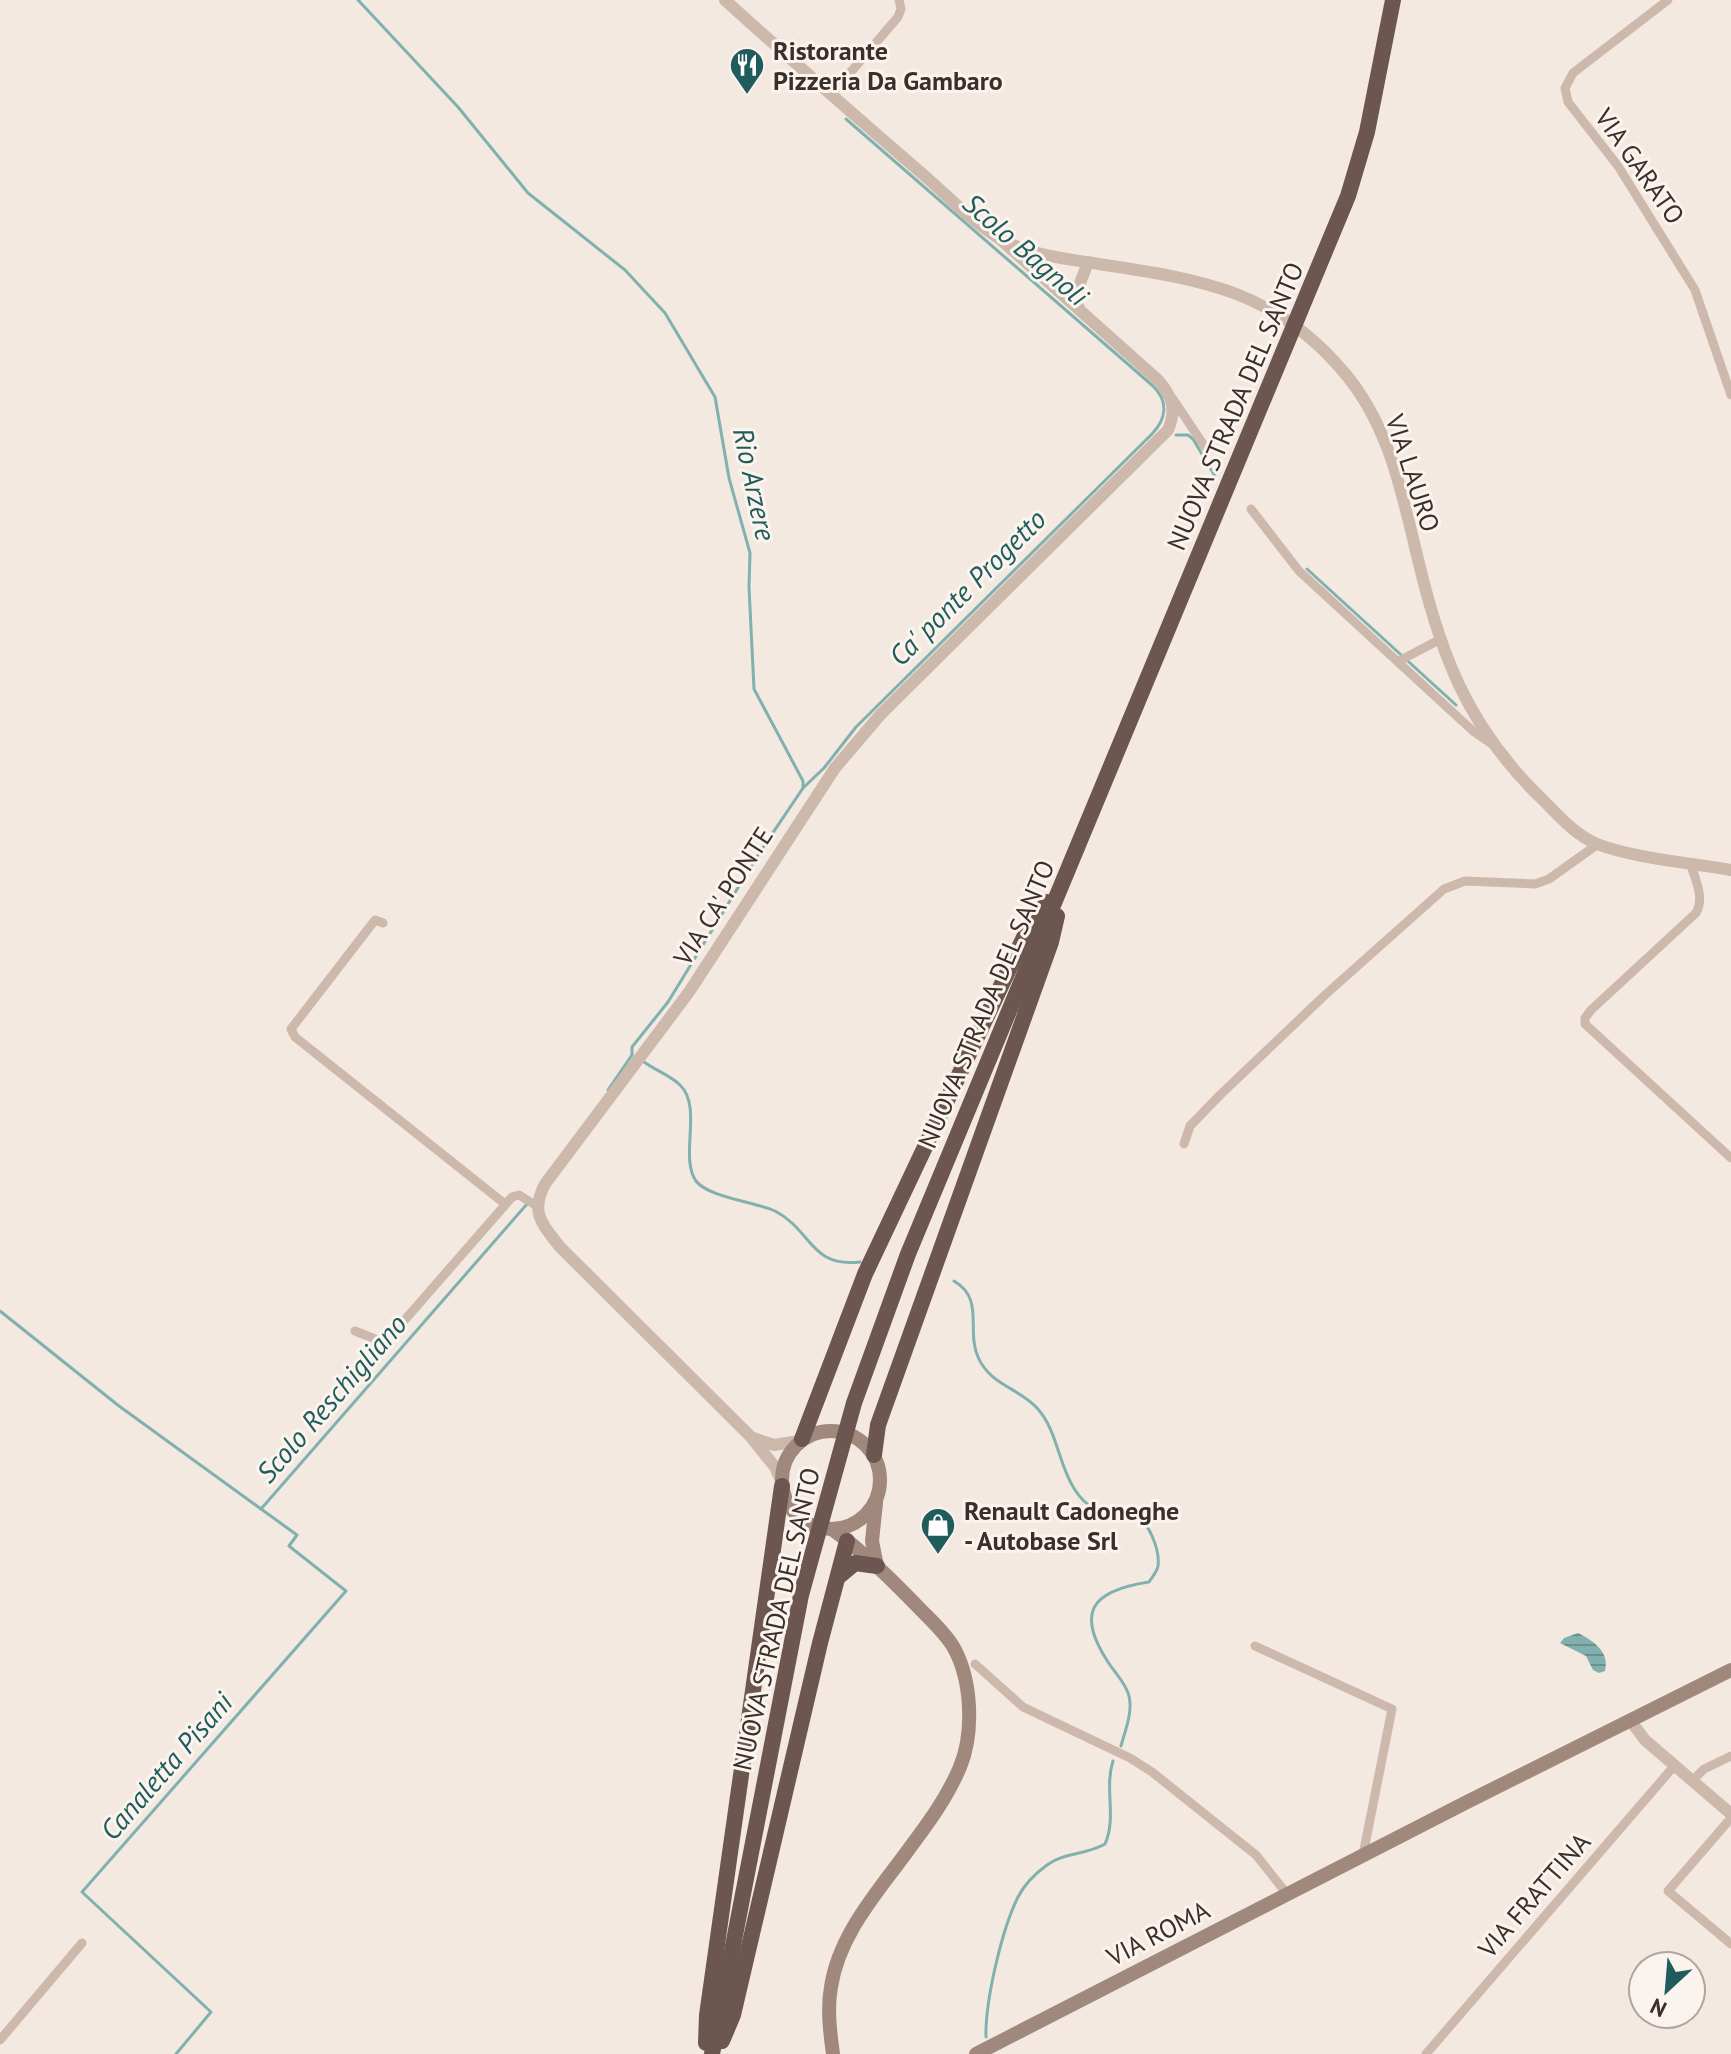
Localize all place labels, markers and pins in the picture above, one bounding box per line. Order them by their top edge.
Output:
place label: Ristorante Pizzeria Da Gambaro [773,34,1003,97]
restaurant icon: Ristorante Pizzeria Da Gambaro [728,46,766,96]
place label: Renault Cadoneghe - Autobase Srl [964,1494,1179,1557]
shop icon: Renault Cadoneghe - Autobase Srl [919,1506,957,1556]

